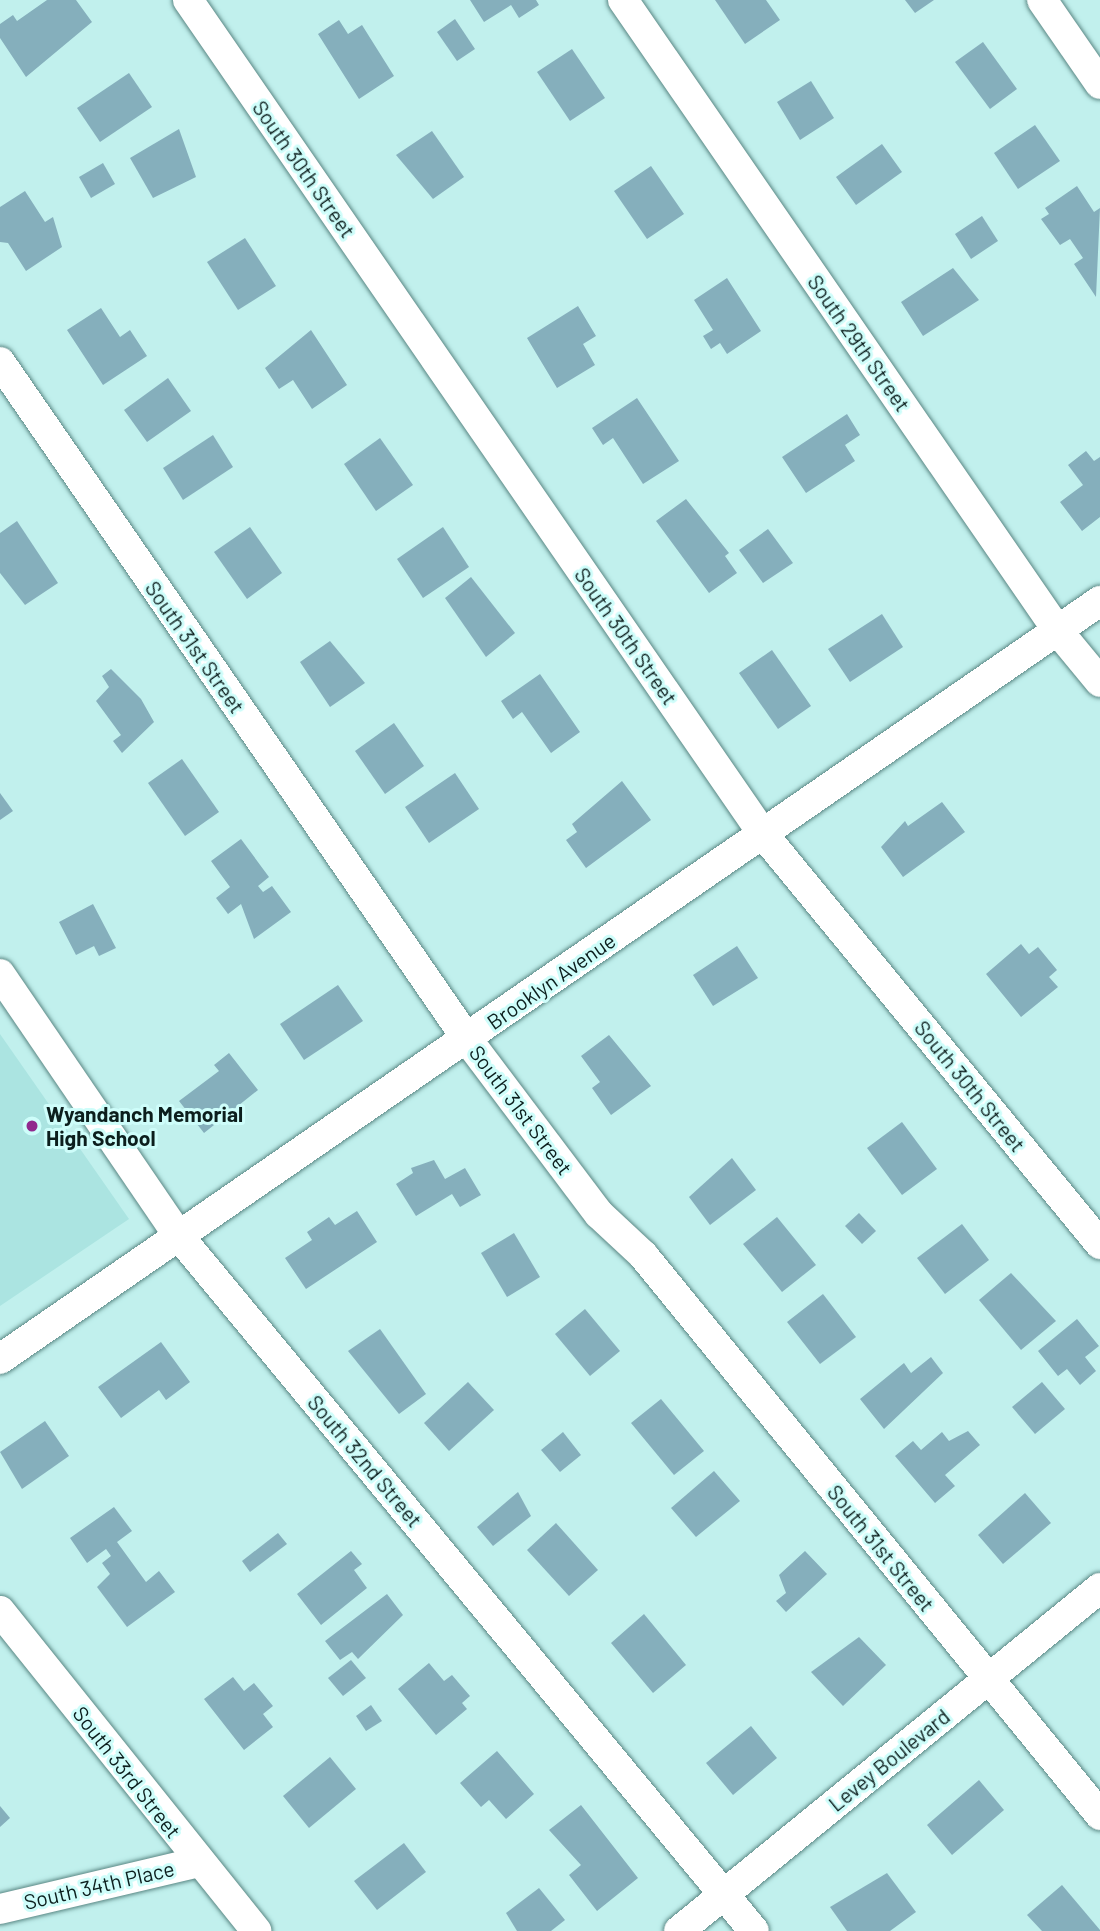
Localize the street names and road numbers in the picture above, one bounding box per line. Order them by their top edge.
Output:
street label: South 30th Street [247,96,361,242]
street label: South 29th Street [803,270,915,416]
street label: South 30th Street [569,563,683,709]
street label: South 31st Street [140,576,250,718]
street label: Brooklyn Avenue [482,927,620,1035]
street label: South 30th Street [909,1015,1031,1157]
street label: South 31st Street [464,1040,578,1180]
street label: South 32nd Street [303,1390,427,1532]
street label: South 31st Street [822,1480,940,1616]
street label: South 33rd Street [68,1701,186,1843]
street label: Levey Boulevard [823,1704,955,1816]
street label: South 34th Place [21,1855,177,1915]

